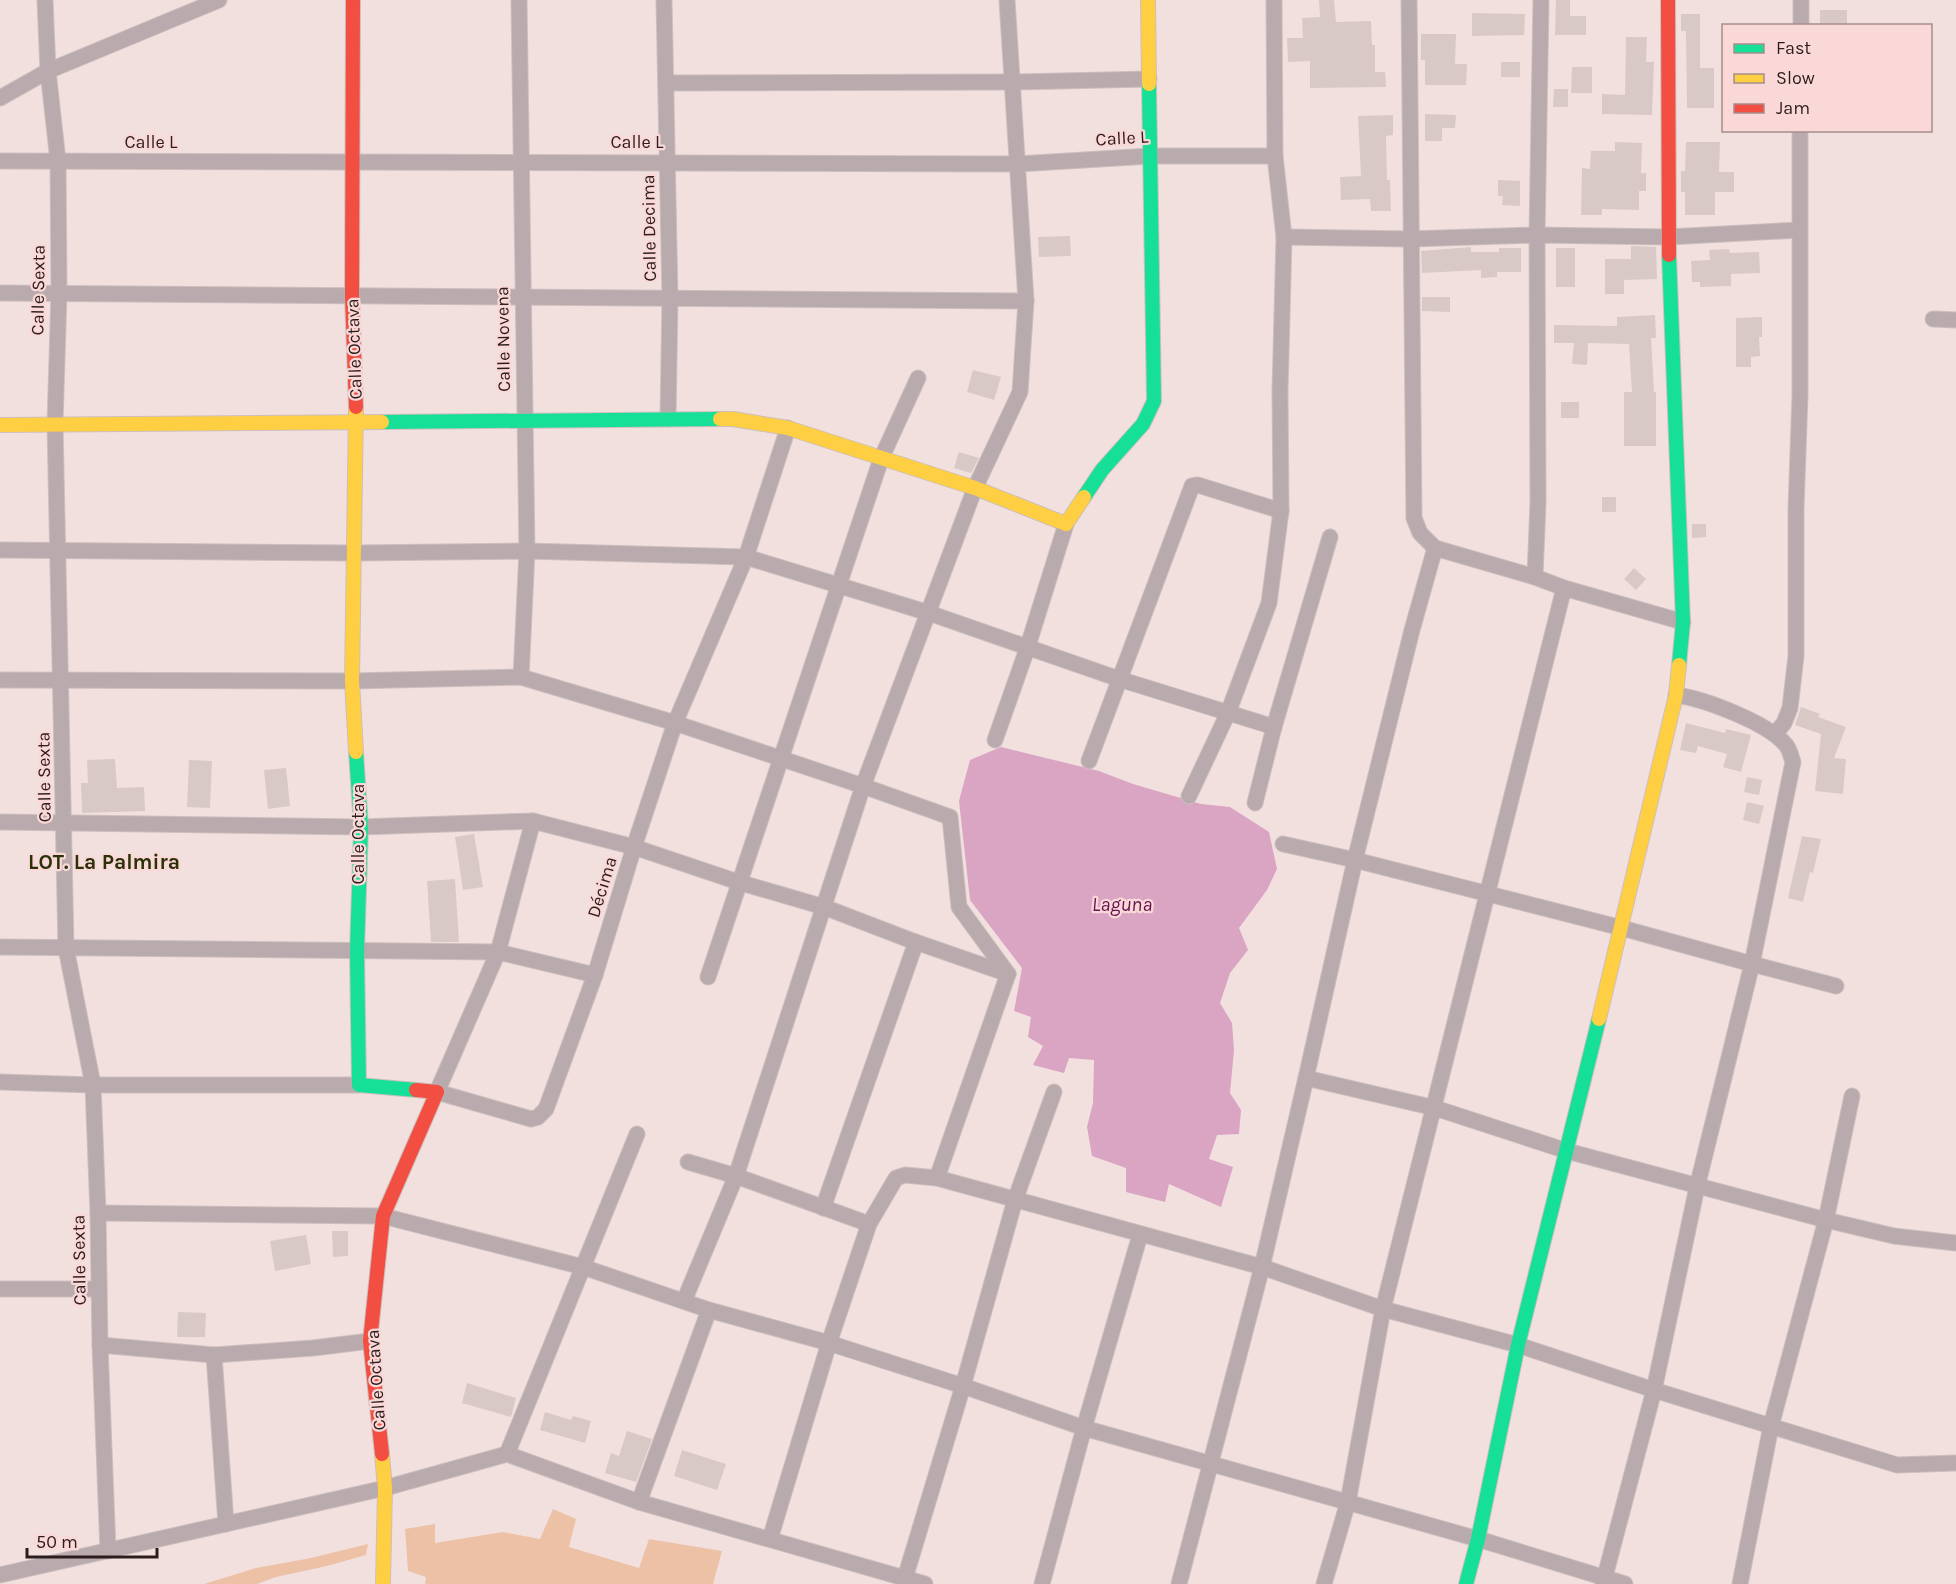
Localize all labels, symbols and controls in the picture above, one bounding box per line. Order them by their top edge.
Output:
legend [1722,24,1932,132]
text: Fast [1776,37,1811,59]
text: Slow [1776,67,1815,89]
text: Jam [1776,97,1810,119]
street label: Calle L [1095,126,1150,150]
street label: Calle L [125,131,178,153]
street label: Calle L [611,131,664,153]
street label: Calle Decima [637,174,661,282]
street label: Calle Sexta [26,245,50,335]
street label: Calle Novena [491,286,515,392]
street label: Calle Octava [341,298,367,400]
street label: Calle Sexta [32,732,56,822]
street label: Calle Octava [347,783,369,885]
district label: LOT. La Palmira [28,850,180,874]
street label: Décima [582,854,622,920]
water label: Laguna [1092,893,1152,916]
street label: Calle Sexta [67,1215,91,1305]
street label: Calle Octava [362,1329,390,1431]
scale bar [27,1521,158,1559]
text: 50 m [36,1531,78,1553]

